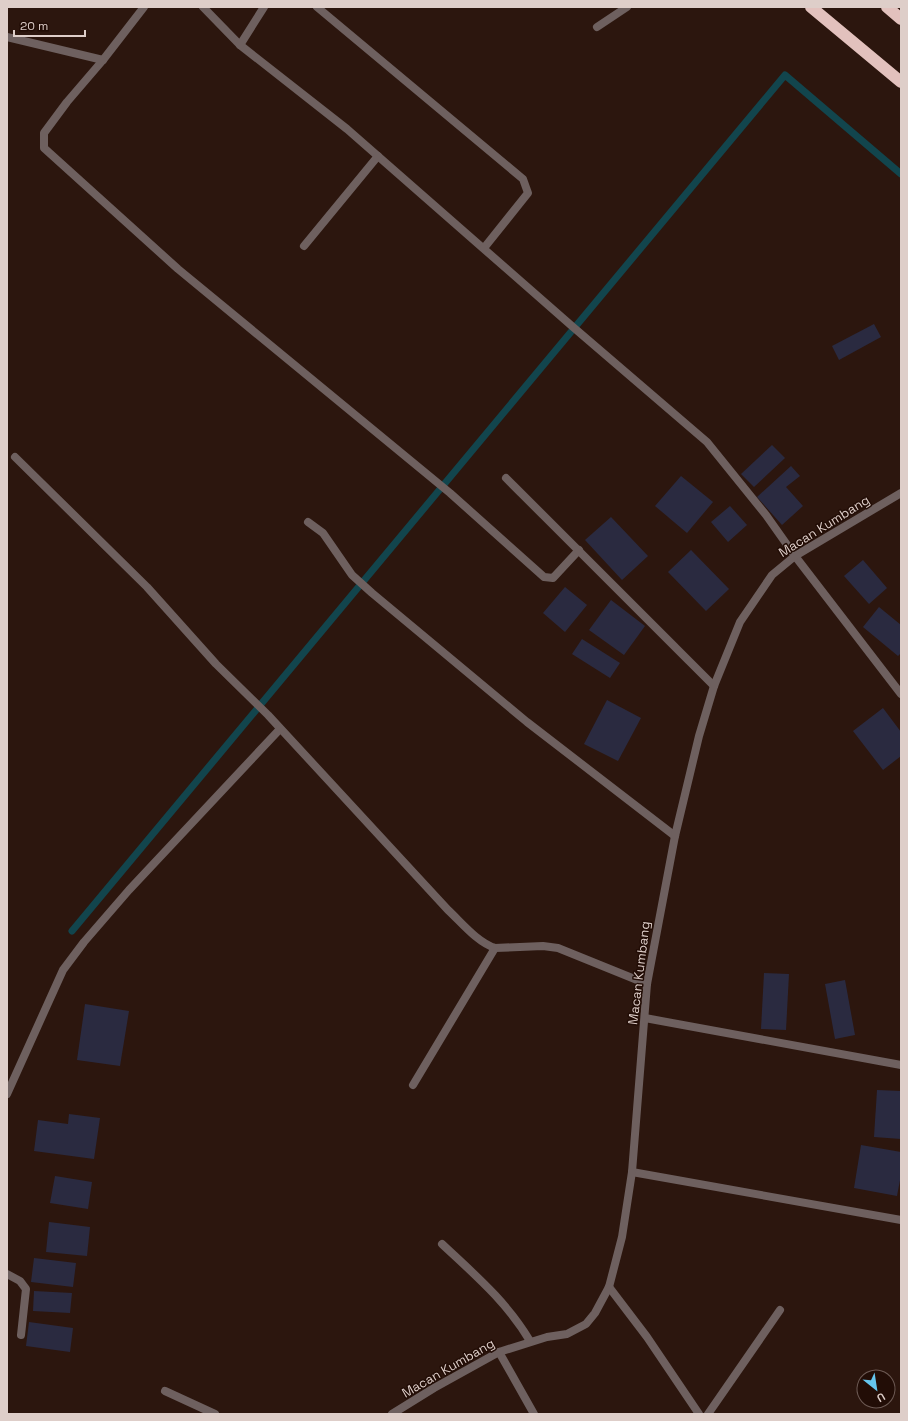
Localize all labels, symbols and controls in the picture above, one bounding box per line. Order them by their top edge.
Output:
scale bar [14,12,85,38]
text: 20 m [20,18,48,34]
street label: Macan Kumbang [775,491,873,561]
street label: Macan Kumbang [624,920,654,1026]
street label: Macan Kumbang [399,1335,497,1401]
north arrow [856,1369,896,1409]
text: U [874,1390,888,1406]

